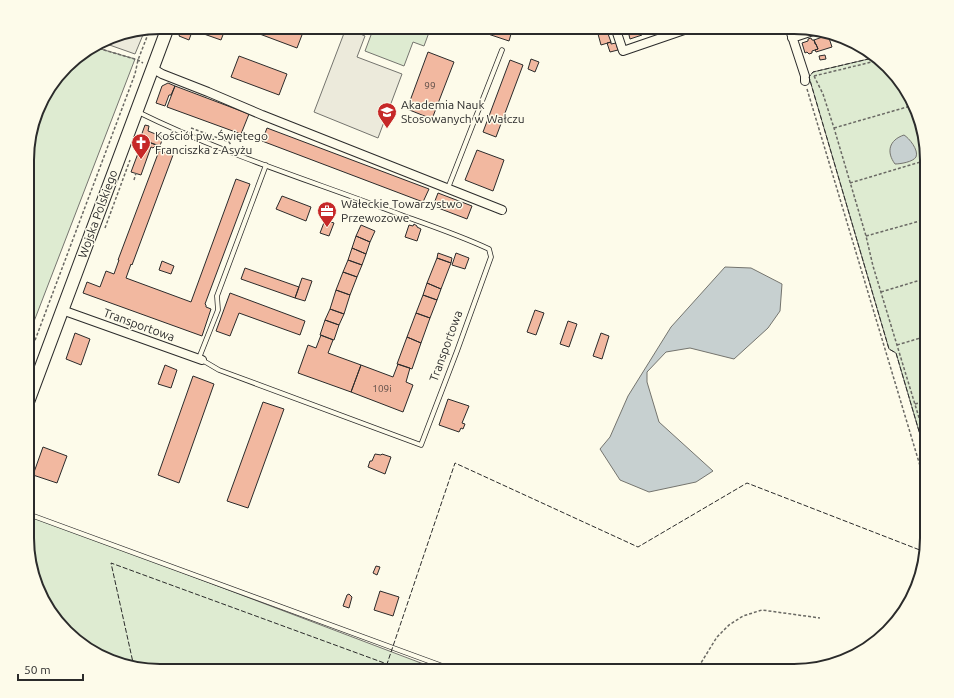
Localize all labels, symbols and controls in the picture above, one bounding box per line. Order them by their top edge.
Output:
house number: 99 [424,80,436,91]
place label: Akademia Nauk Stosowanych w Wałczu [401,98,525,125]
school or university icon: Akademia Nauk Stosowanych w Wałczu [376,101,398,129]
place label: Kościół pw. Świętego Franciszka z Asyżu [155,129,268,156]
church icon: Kościół pw. Świętego Franciszka z Asyżu [130,132,152,160]
street label: Wojska Polskiego [76,168,120,260]
place label: Wałeckie Towarzystwo Przewozowe [341,197,463,224]
office icon: Wałeckie Towarzystwo Przewozowe [316,200,338,228]
street label: Transportowa [102,306,177,343]
street label: Transportowa [427,308,464,383]
house number: 109i [372,383,392,394]
scale bar [18,656,83,682]
text: 50 m [24,663,51,676]

